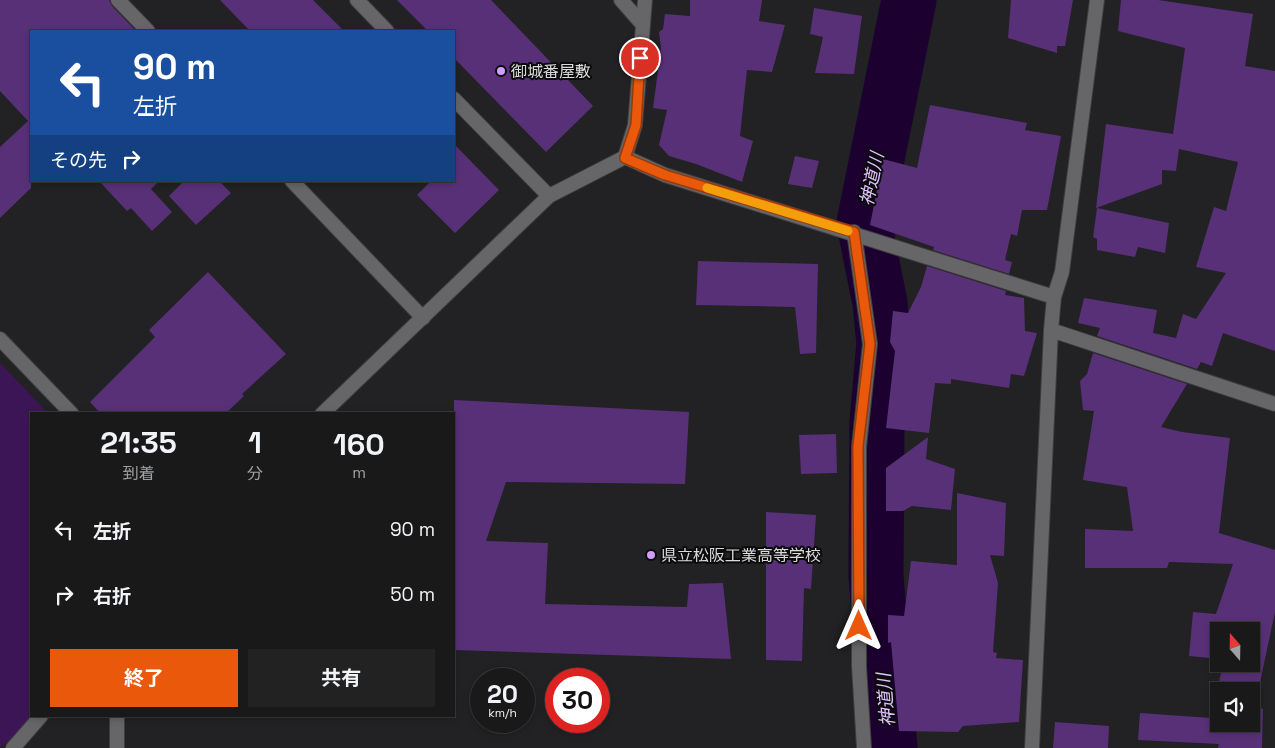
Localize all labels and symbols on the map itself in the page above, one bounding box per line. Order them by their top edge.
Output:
pin [619,37,661,79]
place label: 御城番屋敷 [511,61,591,82]
marker: 御城番屋敷 [495,65,507,77]
water label: 神道川 [855,148,889,208]
place label: 県立松阪工業高等学校 [661,545,821,566]
marker: 県立松阪工業高等学校 [645,549,657,561]
position arrow [832,599,884,651]
north arrow [1210,622,1260,672]
speed limit sign: 30 [545,668,610,733]
water label: 神道川 [872,670,899,728]

